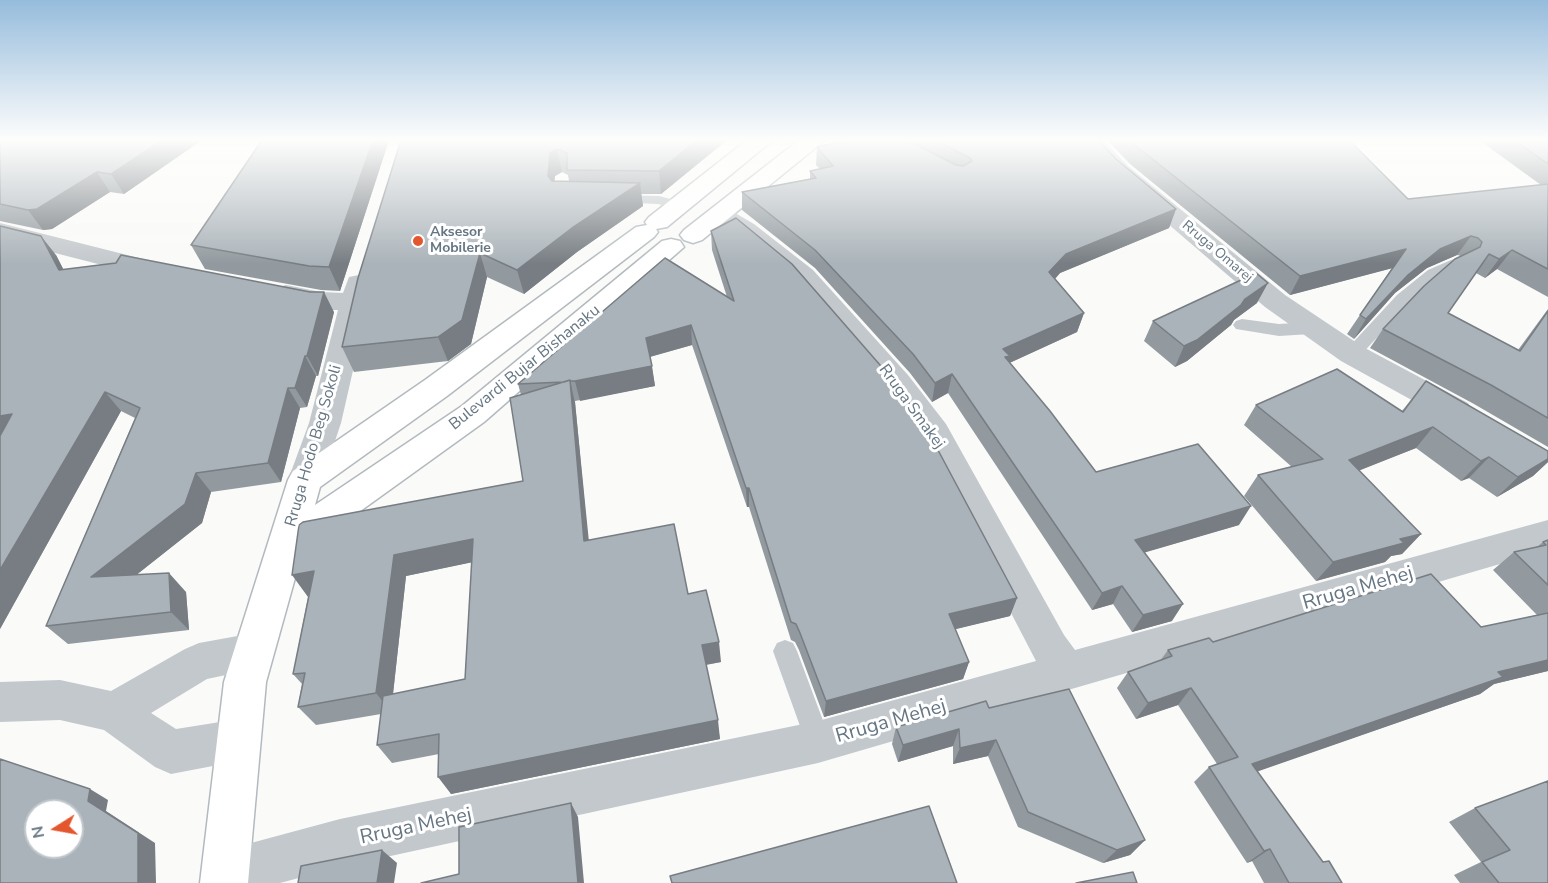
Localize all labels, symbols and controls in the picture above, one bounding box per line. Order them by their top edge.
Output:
street label: Rruga Omarej [1178,218,1256,286]
place label: Aksesor Mobilerie [430,225,491,258]
marker: Aksesor Mobilerie [411,234,425,248]
street label: Bulevardi Bujar Bishanaku [446,301,604,435]
street label: Rruga Smakej [874,361,948,453]
street label: Rruga Hodo Beg Sokoli [282,363,346,529]
street label: Rruga Mehej [1300,562,1416,616]
street label: Rruga Mehej [833,695,949,749]
north arrow [24,799,84,859]
street label: Rruga Mehej [358,803,474,851]
text: N [26,824,50,840]

